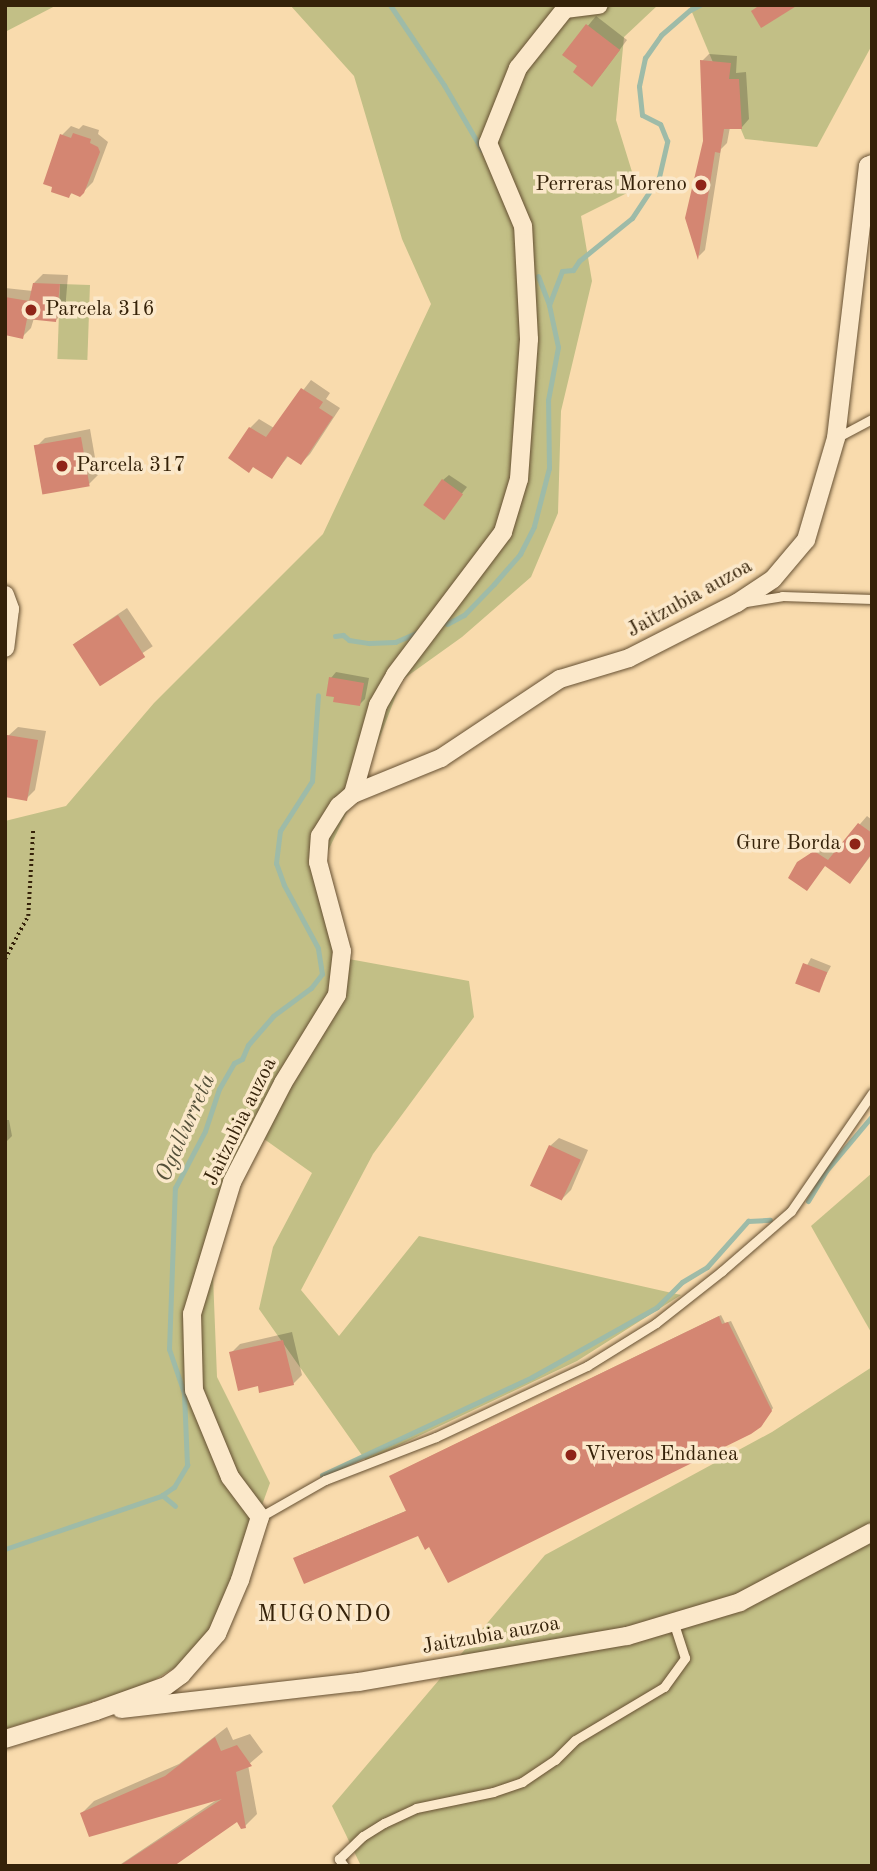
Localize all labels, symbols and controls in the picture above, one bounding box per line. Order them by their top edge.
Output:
place label: Perreras Moreno [535,172,687,198]
marker: Perreras Moreno [693,177,709,193]
place label: Parcela 316 [45,297,155,323]
marker: Parcela 316 [23,302,39,318]
place label: Parcela 317 [76,453,186,479]
marker: Parcela 317 [54,458,70,474]
street label: Jaitzubia auzoa [623,554,757,644]
place label: Gure Borda [736,831,841,857]
marker: Gure Borda [847,836,863,852]
street label: Jaitzubia auzoa [199,1054,283,1190]
water label: Ogallurreta [150,1070,222,1186]
place label: Viveros Endanea [585,1442,738,1468]
marker: Viveros Endanea [563,1447,579,1463]
district label: MUGONDO [258,1601,392,1629]
street label: Jaitzubia auzoa [420,1611,562,1661]

